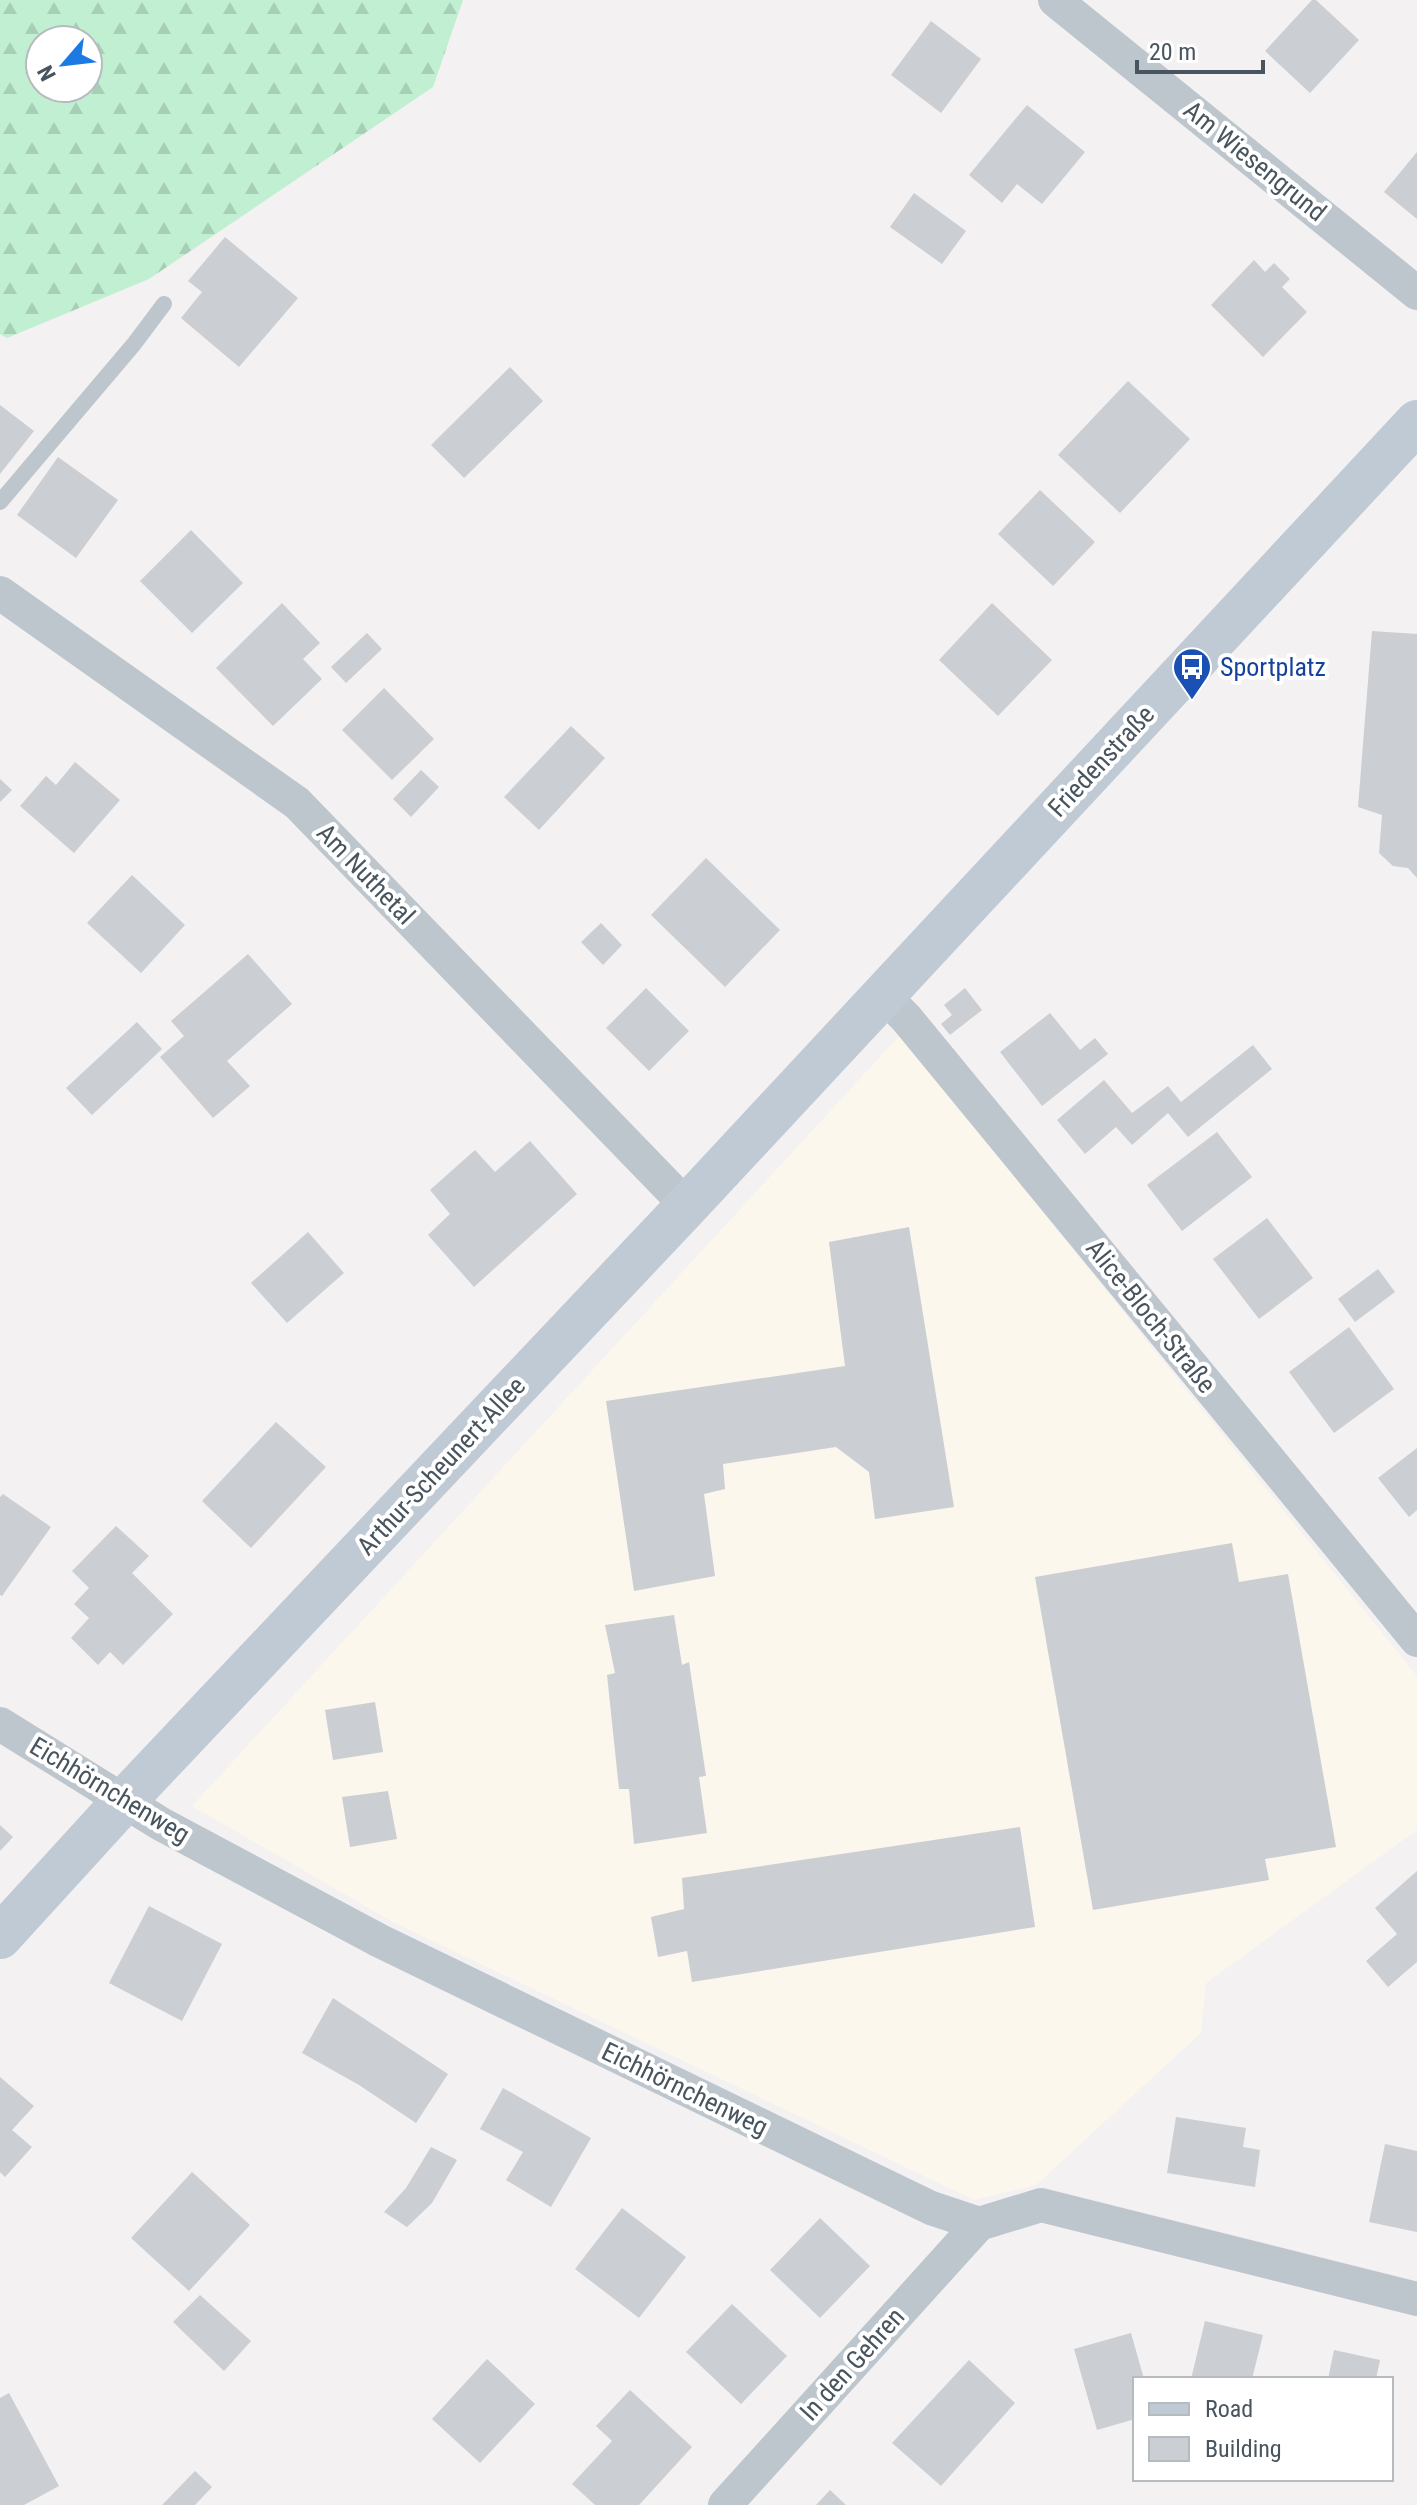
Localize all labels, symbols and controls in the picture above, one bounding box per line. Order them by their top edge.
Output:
north arrow [24,24,104,104]
scale bar [1137,24,1263,74]
text: 20 m [1149,38,1196,66]
text: N [33,61,61,85]
street label: Am Wiesengrund [1178,95,1332,227]
bus stop icon: Sportplatz [1171,646,1213,701]
place label: Sportplatz [1220,652,1326,682]
street label: Friedenstraße [1042,699,1160,823]
street label: Am Nuthetal [311,818,421,930]
street label: Alice-Bloch-Straße [1080,1233,1222,1399]
street label: Arthur-Scheunert-Allee [351,1371,531,1561]
street label: Eichhörnchenweg [25,1731,195,1849]
street label: Eichhörnchenweg [597,2036,773,2142]
street label: In den Gehren [794,2301,910,2427]
legend [1133,2377,1393,2481]
text: Road [1205,2395,1253,2423]
text: Building [1205,2435,1282,2463]

